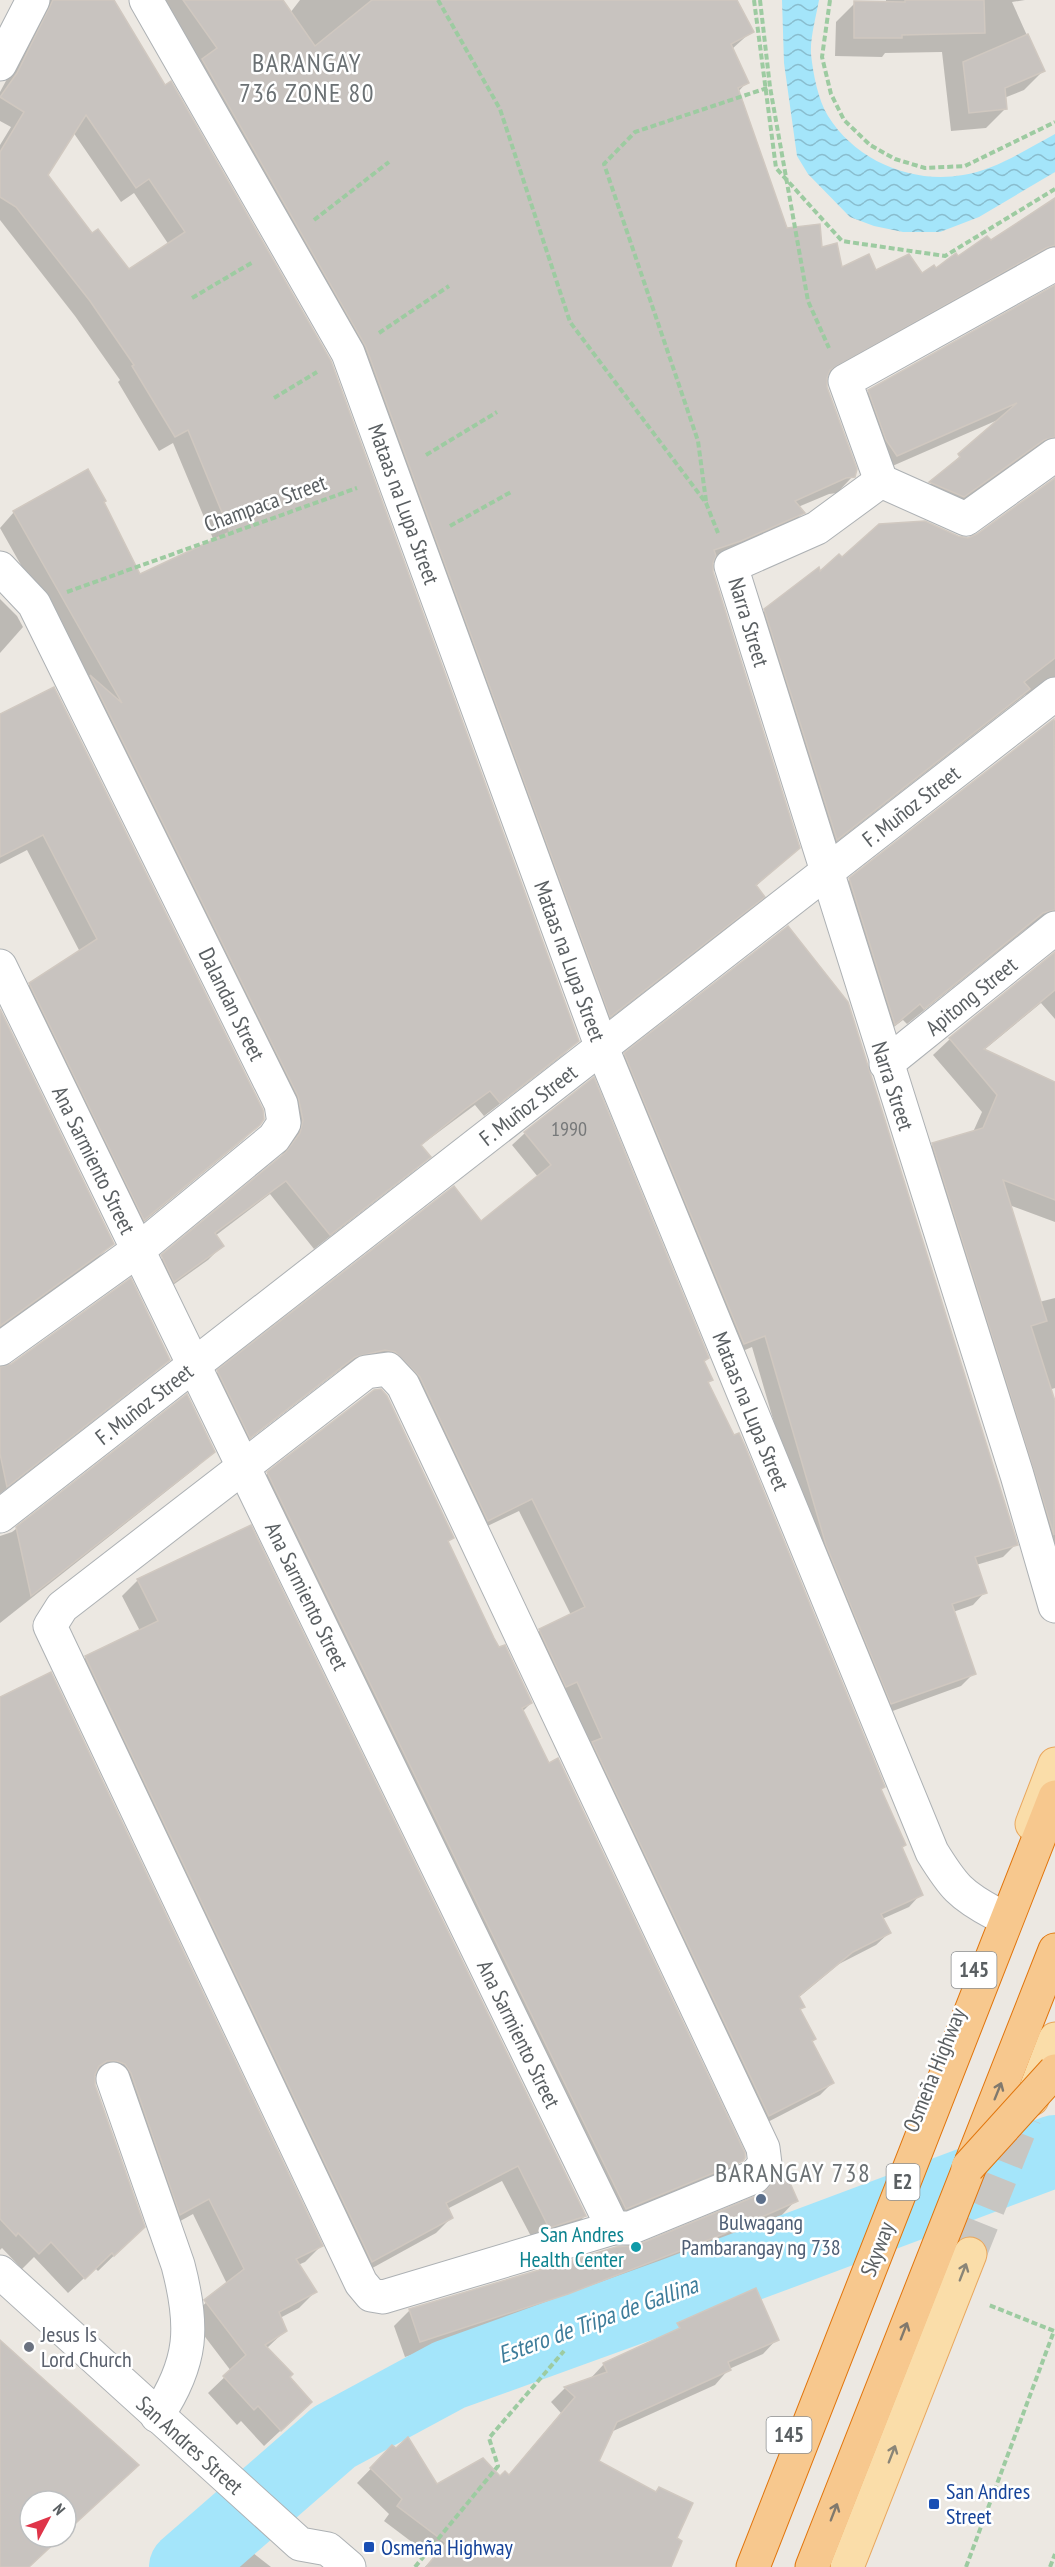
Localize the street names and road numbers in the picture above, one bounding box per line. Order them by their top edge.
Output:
street label: Mataas na Lupa Street [362,420,446,588]
street label: Champaca Street [200,468,330,538]
street label: Narra Street [722,574,776,670]
street label: F. Muñoz Street [857,759,965,853]
street label: Mataas na Lupa Street [528,877,612,1045]
street label: Dalandan Street [193,943,271,1065]
street label: Apitong Street [920,951,1022,1041]
street label: Narra Street [866,1038,920,1134]
street label: F. Muñoz Street [474,1058,582,1152]
street label: Ana Sarmiento Street [46,1081,142,1239]
street label: Mataas na Lupa Street [706,1328,796,1494]
street label: F. Muñoz Street [90,1357,198,1451]
street label: Ana Sarmiento Street [259,1517,355,1675]
road number: 145 [952,1952,996,1988]
street label: Ana Sarmiento Street [471,1955,567,2113]
street label: Osmeña Highway [896,2003,972,2136]
road number: E2 [886,2164,920,2200]
street label: Skyway [854,2217,900,2280]
street label: San Andres Street [131,2390,249,2500]
road number: 145 [766,2417,812,2453]

